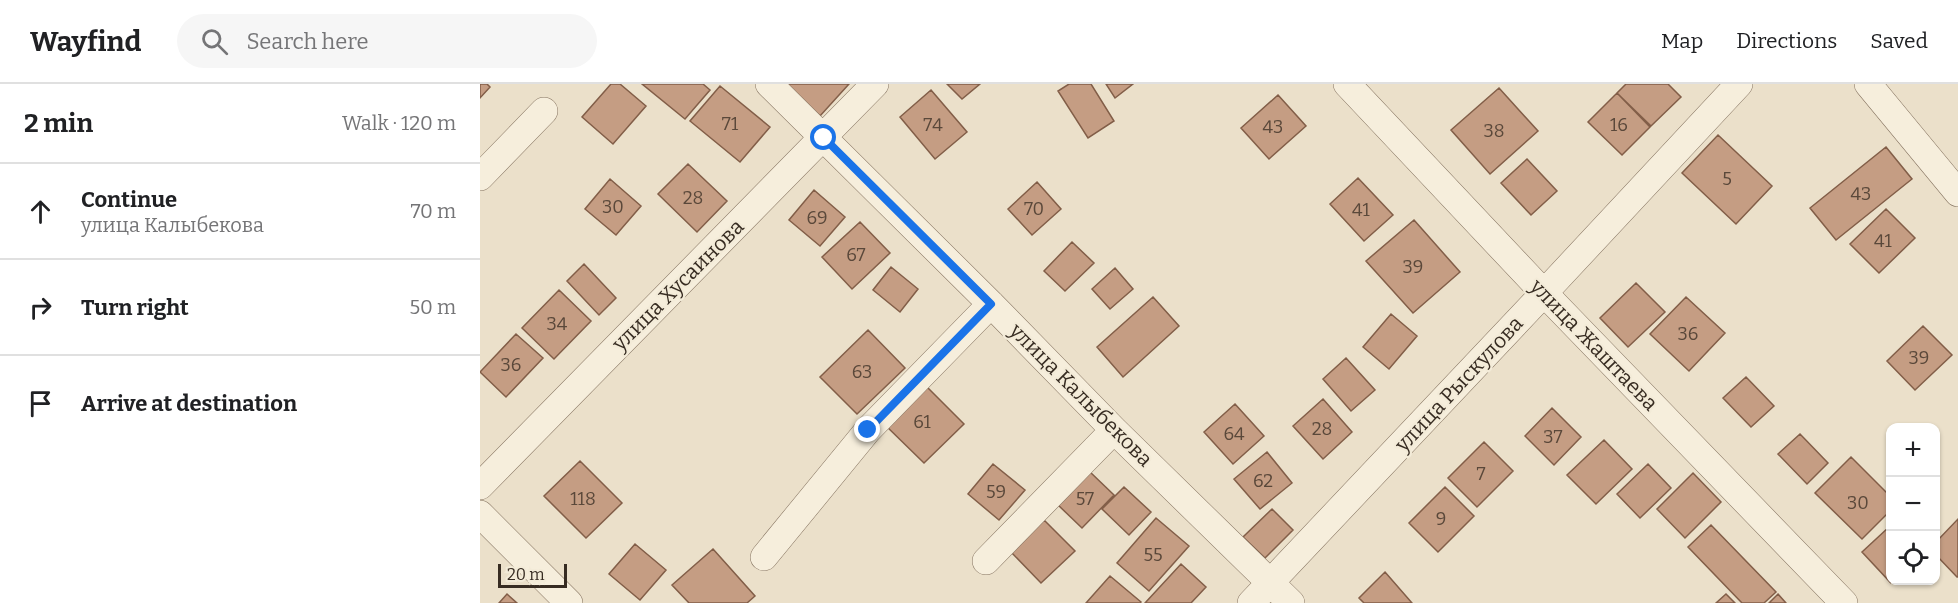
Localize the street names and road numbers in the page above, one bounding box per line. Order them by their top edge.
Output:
street label: улица Хусаинова [606,213,750,357]
street label: улица Жаштаева [1524,273,1664,417]
street label: улица Рыскулова [1389,310,1529,458]
street label: улица Калыбекова [1003,317,1158,472]

